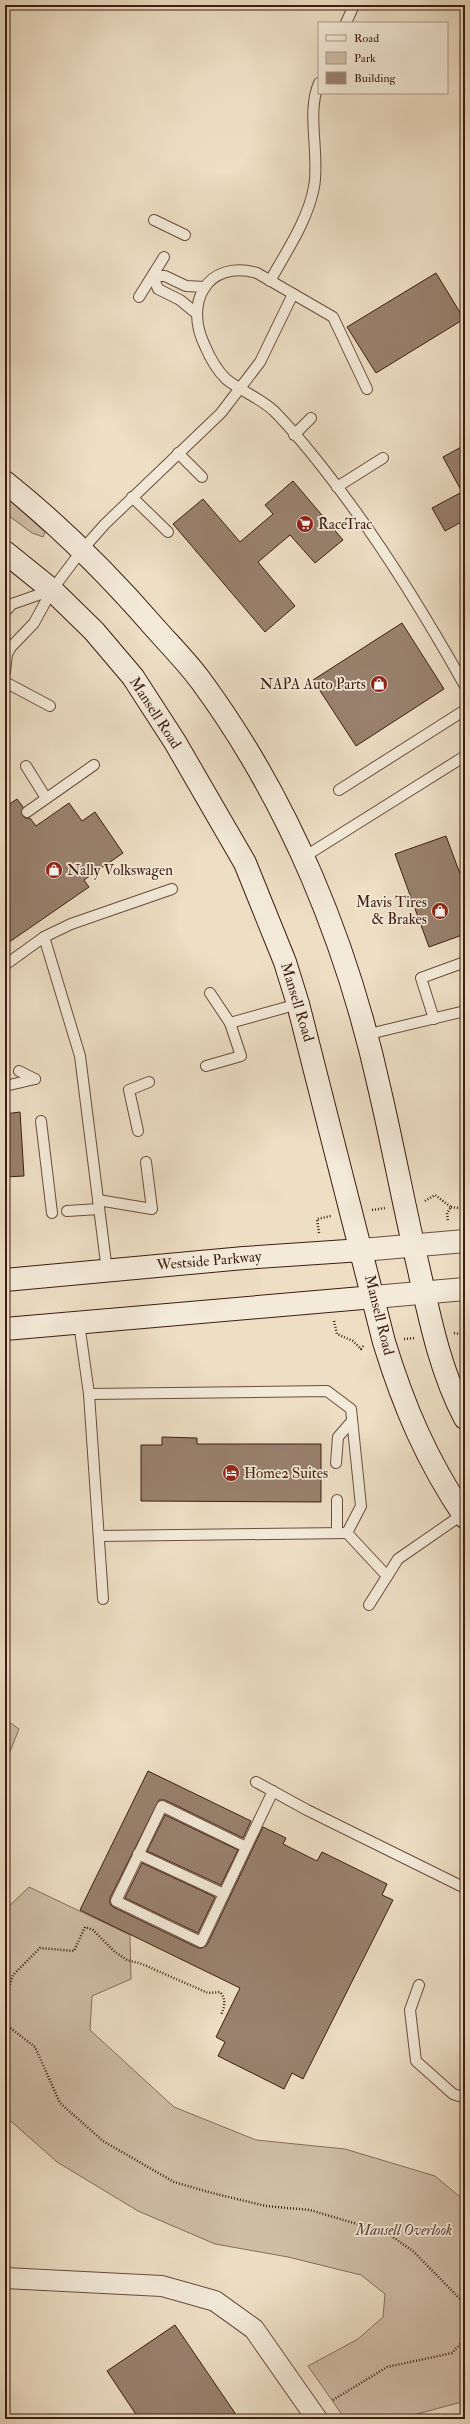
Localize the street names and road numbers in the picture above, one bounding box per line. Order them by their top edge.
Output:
street label: Mansell Road [125,673,186,753]
street label: Mansell Road [276,960,318,1045]
street label: Westside Parkway [155,1247,263,1275]
street label: Mansell Road [360,1273,398,1358]

